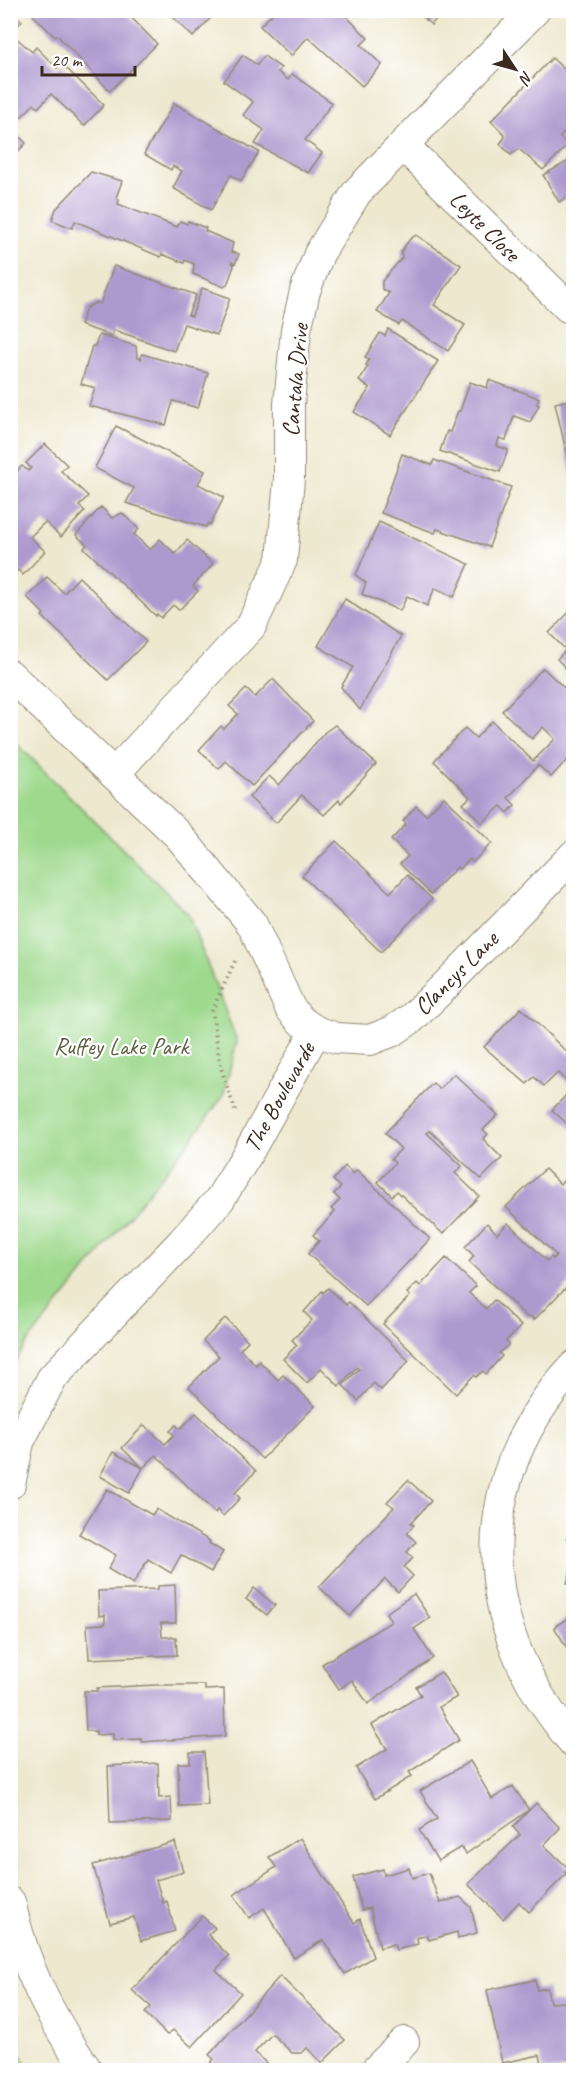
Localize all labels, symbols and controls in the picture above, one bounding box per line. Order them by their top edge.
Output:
scale bar [42,39,135,77]
north arrow [485,39,545,99]
text: 20 m [51,49,84,71]
text: N [514,67,537,90]
street label: Leyte Close [443,184,528,269]
street label: Cantala Drive [275,320,315,438]
street label: Clancys Lane [407,923,506,1022]
park label: Ruffey Lake Park [54,1031,191,1061]
street label: The Boulevarde [237,1035,323,1157]

